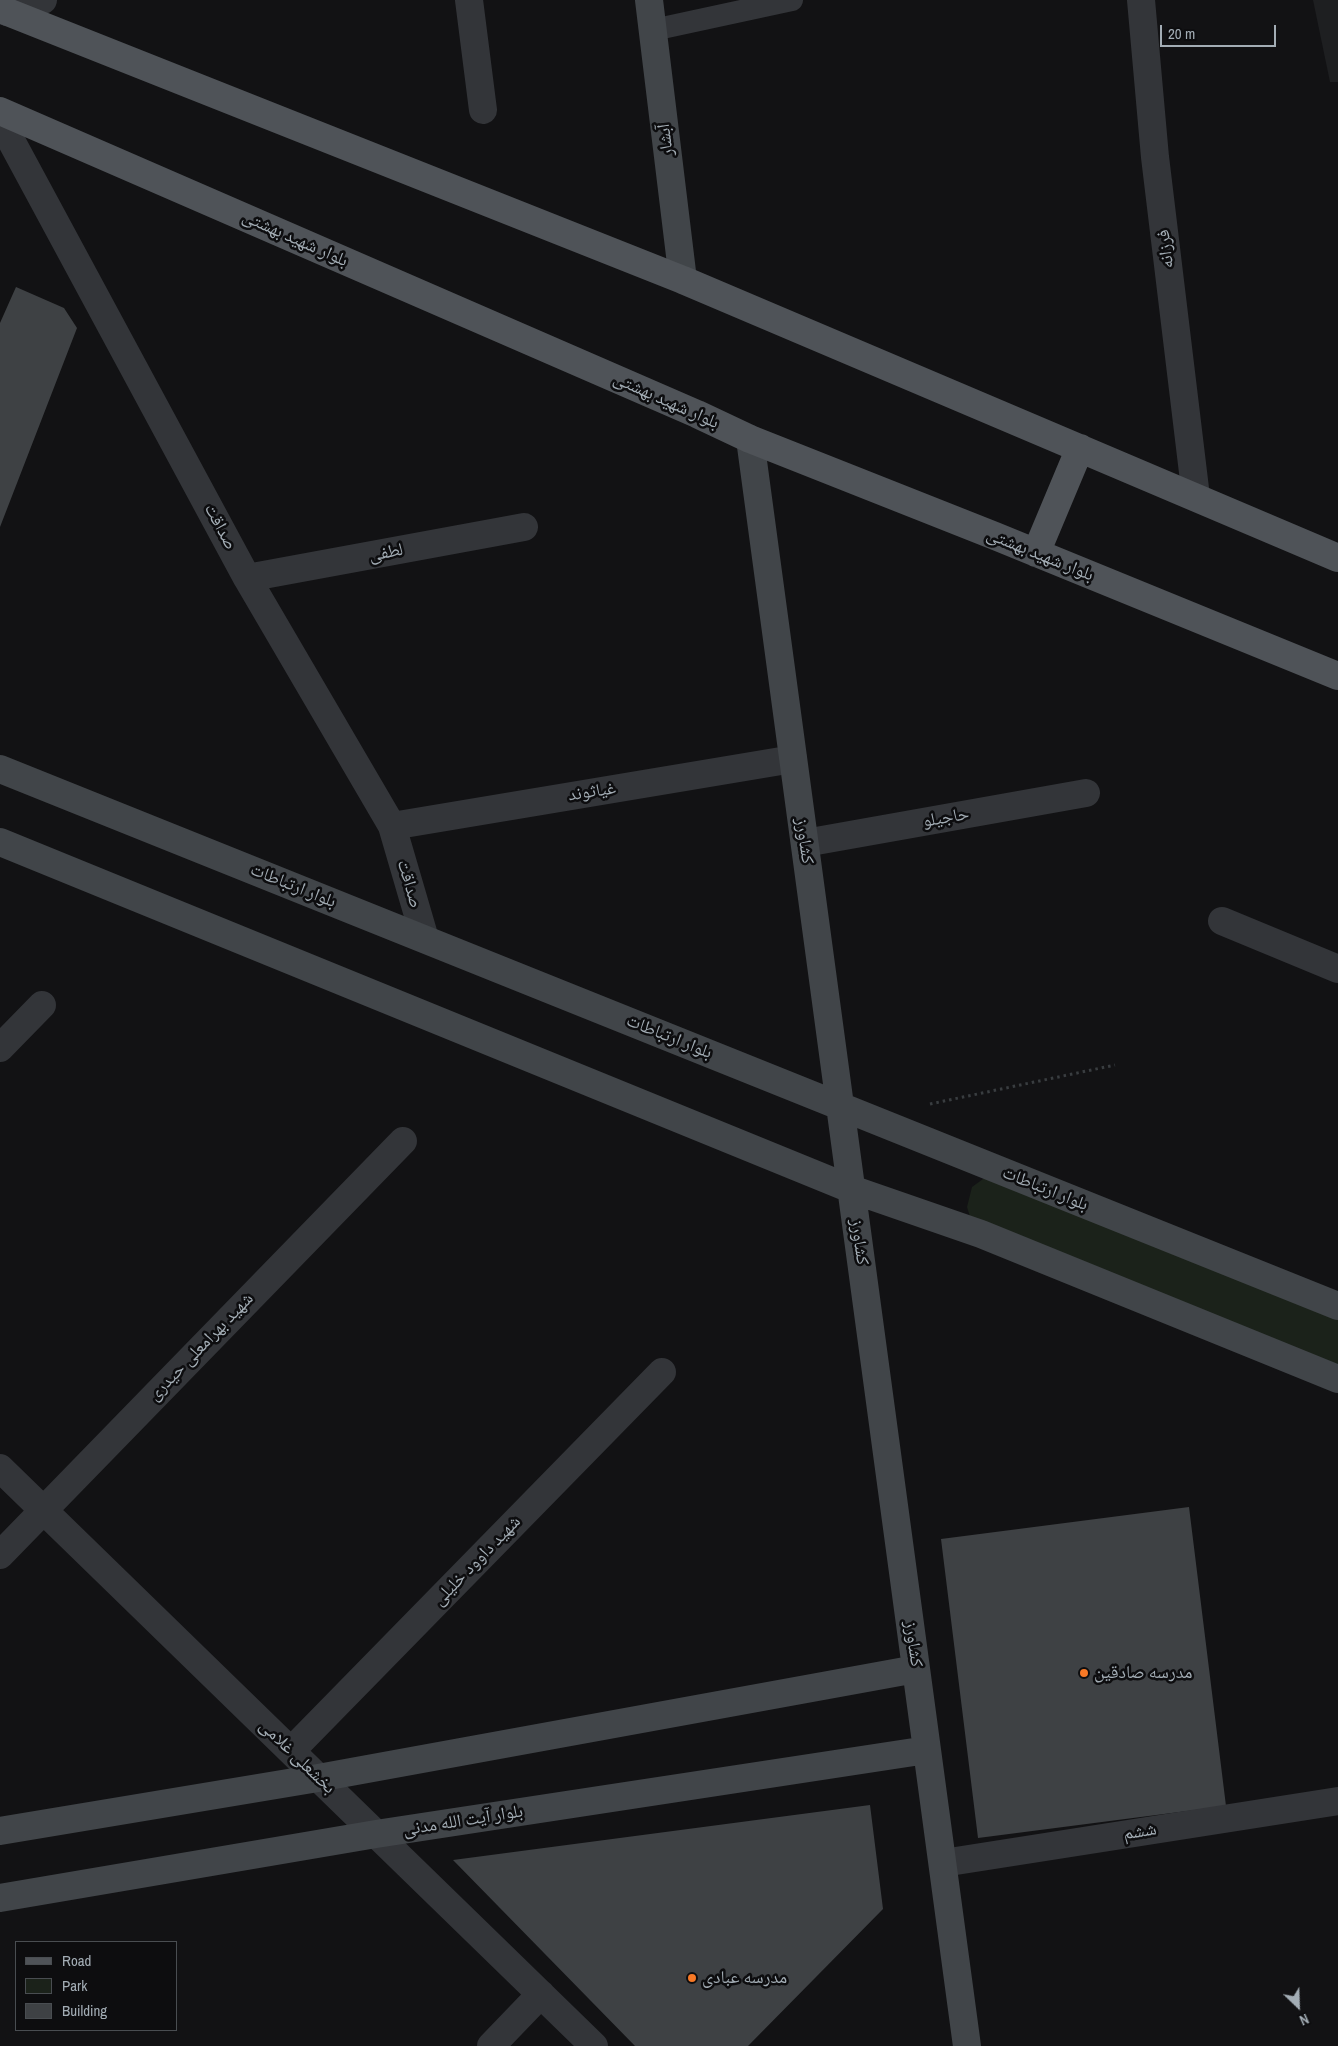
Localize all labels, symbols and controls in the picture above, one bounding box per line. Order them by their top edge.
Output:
scale bar [1163,15,1279,47]
text: 20 m [1168,23,1195,44]
street label: آبشار [653,122,679,158]
street label: بلوار شهید بهشتی [239,206,351,272]
street label: فرزانه [1153,228,1179,270]
street label: بلوار شهید بهشتی [610,368,722,434]
street label: صداقت [199,500,241,554]
street label: بلوار شهید بهشتی [983,524,1097,586]
street label: لطفی [367,539,405,567]
street label: غیاثوند [567,778,617,806]
street label: حاجیلو [921,803,971,833]
street label: کشاورز [790,817,818,865]
street label: صداقت [392,857,426,911]
street label: بلوار ارتباطات [247,859,339,913]
street label: بلوار ارتباطات [623,1010,715,1064]
street label: بلوار ارتباطات [999,1162,1091,1216]
street label: کشاورز [845,1218,873,1266]
street label: شهید بهرامعلی حیدری [144,1288,258,1406]
street label: شهید داوود خلیلی [429,1511,525,1611]
street label: کشاورز [899,1620,927,1668]
place label: مدرسه صادقین [1094,1662,1192,1684]
marker: مدرسه صادقین [1078,1667,1090,1679]
street label: بخشعلی غلامی [254,1715,340,1799]
street label: بلوار آیت الله مدنی [401,1801,525,1841]
street label: ششم [1122,1819,1158,1845]
legend [15,1941,178,2031]
text: Road [62,1950,91,1971]
place label: مدرسه عبادی [702,1967,787,1989]
marker: مدرسه عبادی [686,1972,698,1984]
text: Park [62,1975,87,1996]
north arrow [1273,1981,1323,2031]
text: Building [62,2000,107,2021]
text: N [1297,2010,1312,2030]

